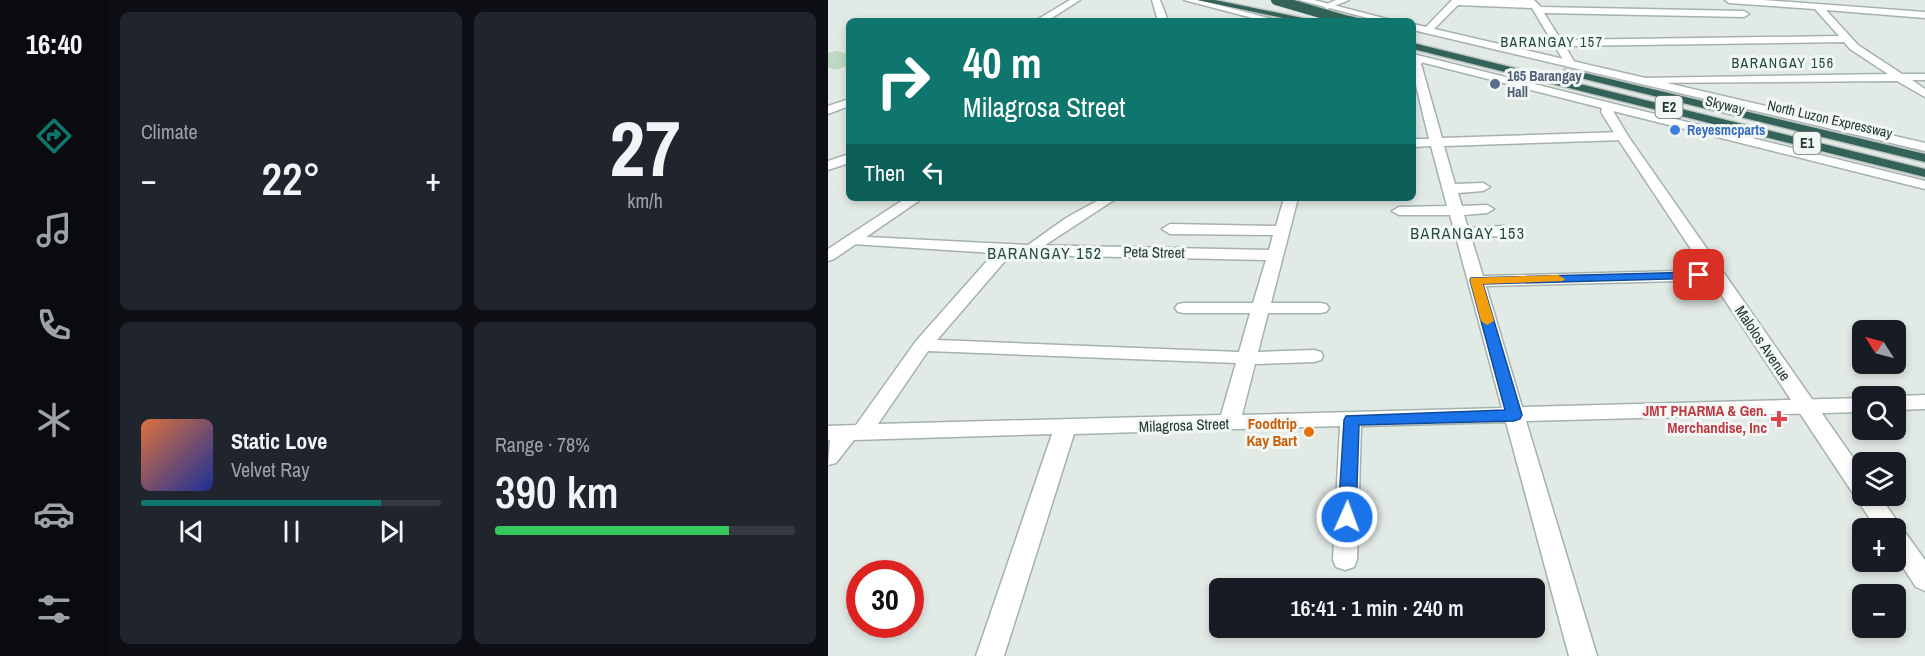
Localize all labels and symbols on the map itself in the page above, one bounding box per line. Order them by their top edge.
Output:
district label: BARANGAY 157 [1500,33,1604,51]
district label: BARANGAY 156 [1731,54,1835,72]
place label: 165 Barangay Hall [1507,67,1582,101]
marker: 165 Barangay Hall [1488,77,1502,91]
street label: Skyway [1704,91,1747,119]
road number: E2 [1656,96,1682,118]
street label: North Luzon Expressway [1766,96,1894,142]
place label: Reyesmcparts [1687,121,1765,139]
marker: Reyesmcparts [1668,123,1682,137]
road number: E1 [1794,132,1820,154]
district label: BARANGAY 153 [1410,222,1526,244]
street label: Peta Street [1123,241,1186,263]
district label: BARANGAY 152 [987,242,1103,264]
pin [1673,249,1724,300]
street label: Malolos Avenue [1730,301,1796,385]
north arrow [1852,320,1906,374]
place label: JMT PHARMA & Gen. Merchandise, Inc [1642,400,1767,438]
marker: JMT PHARMA & Gen. Merchandise, Inc [1772,412,1786,426]
street label: Milagrosa Street [1139,413,1230,437]
place label: Foodtrip Kay Bart [1246,413,1297,451]
marker: Foodtrip Kay Bart [1302,425,1316,439]
position arrow [1315,485,1379,549]
speed limit sign: 30 [846,560,924,638]

